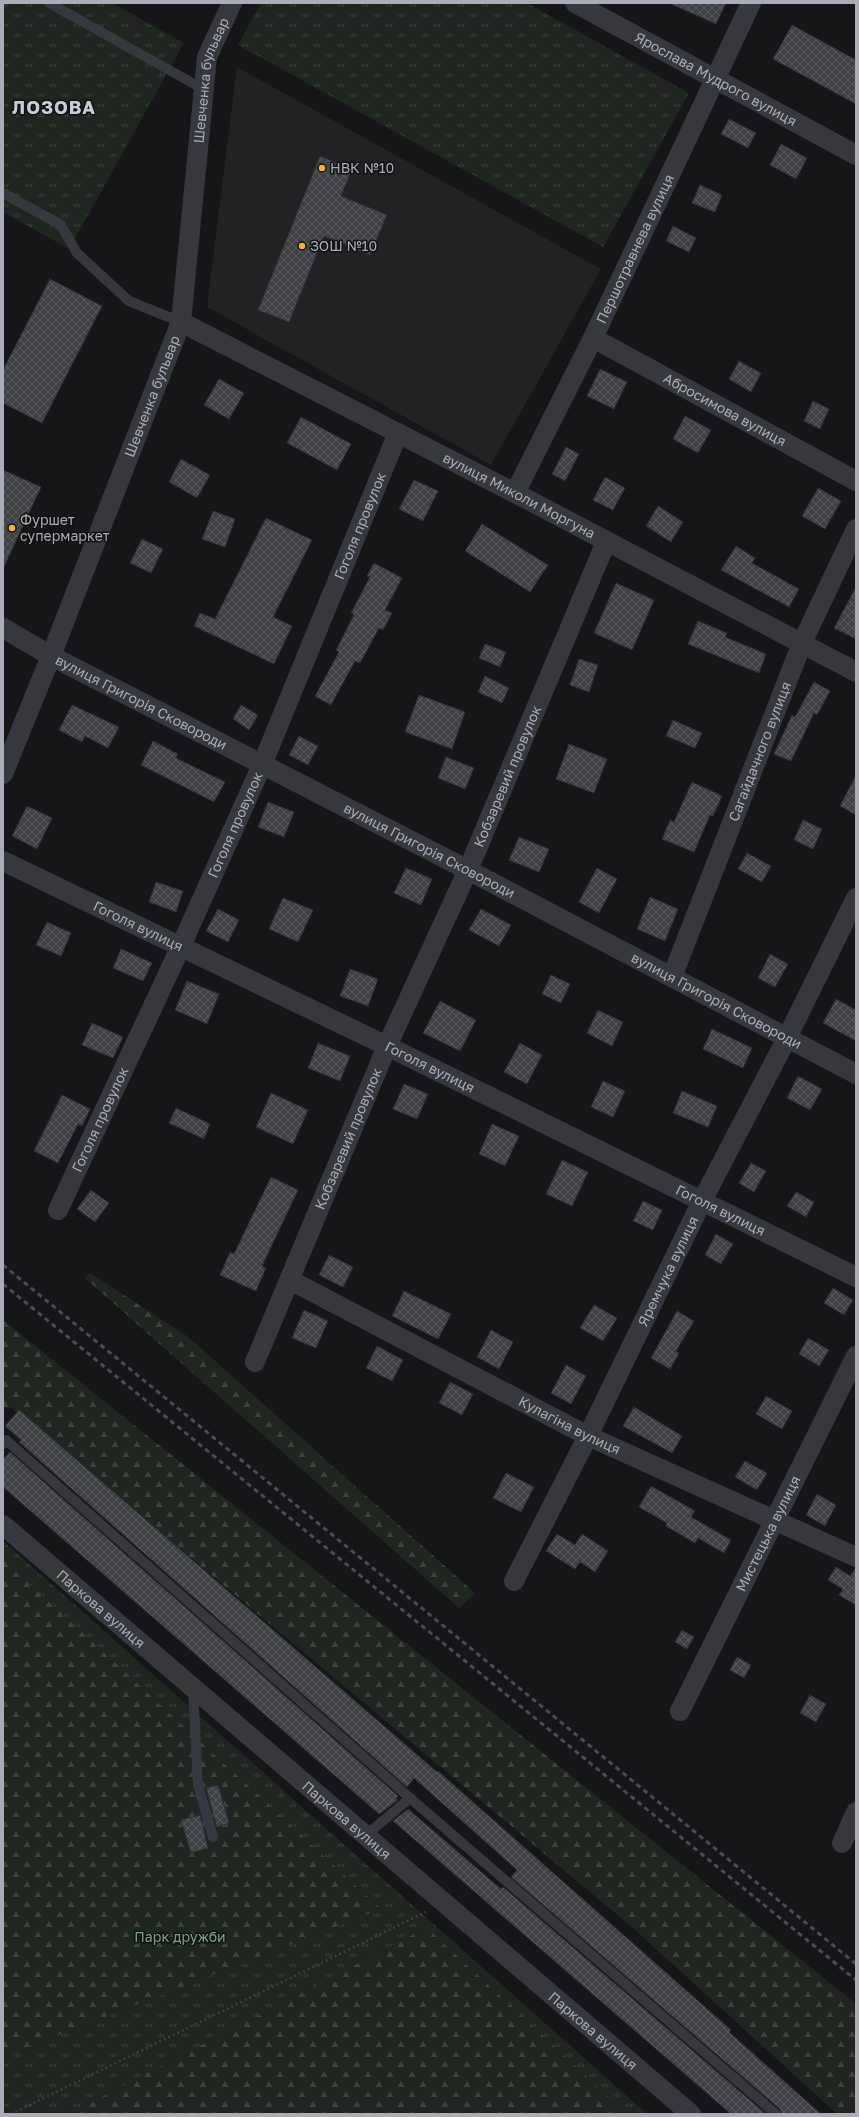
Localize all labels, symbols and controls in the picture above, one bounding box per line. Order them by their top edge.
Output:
street label: Шевченка бульвар [190,15,232,144]
street label: Ярослава Мудрого вулиця [632,28,800,129]
district label: ЛОЗОВА [12,96,96,118]
place label: НВК №10 [330,159,394,176]
marker: НВК №10 [317,163,327,173]
street label: Першотравнева вулиця [592,171,677,326]
place label: ЗОШ №10 [310,237,377,254]
marker: ЗОШ №10 [297,241,307,251]
street label: Шевченка бульвар [120,333,183,459]
street label: Абросимова вулиця [661,369,789,450]
street label: вулиця Миколи Моргуна [440,449,598,542]
street label: Гоголя провулок [330,470,389,582]
place label: Фуршет супермаркет [20,511,110,544]
marker: Фуршет супермаркет [7,523,17,533]
street label: вулиця Григорія Сковороди [53,651,230,753]
street label: Сагайдачного вулиця [724,679,794,824]
street label: Кобзаревий провулок [470,703,544,849]
street label: Гоголя провулок [204,769,266,880]
street label: вулиця Григорія Сковороди [341,799,518,901]
street label: Гоголя вулиця [91,897,186,955]
street label: вулиця Григорія Сковороди [629,948,805,1052]
street label: Гоголя вулиця [382,1037,478,1096]
street label: Гоголя провулок [68,1064,132,1175]
street label: Кобзаревий провулок [311,1065,385,1212]
street label: Гоголя вулиця [673,1181,768,1239]
street label: Яремчука вулиця [634,1213,701,1329]
street label: Кулагіна вулиця [516,1392,623,1458]
street label: Мистецька вулиця [732,1473,803,1594]
street label: Паркова вулиця [53,1566,149,1651]
street label: Паркова вулиця [299,1777,395,1863]
park label: Парк дружби [134,1928,226,1945]
street label: Паркова вулиця [545,1988,641,2073]

